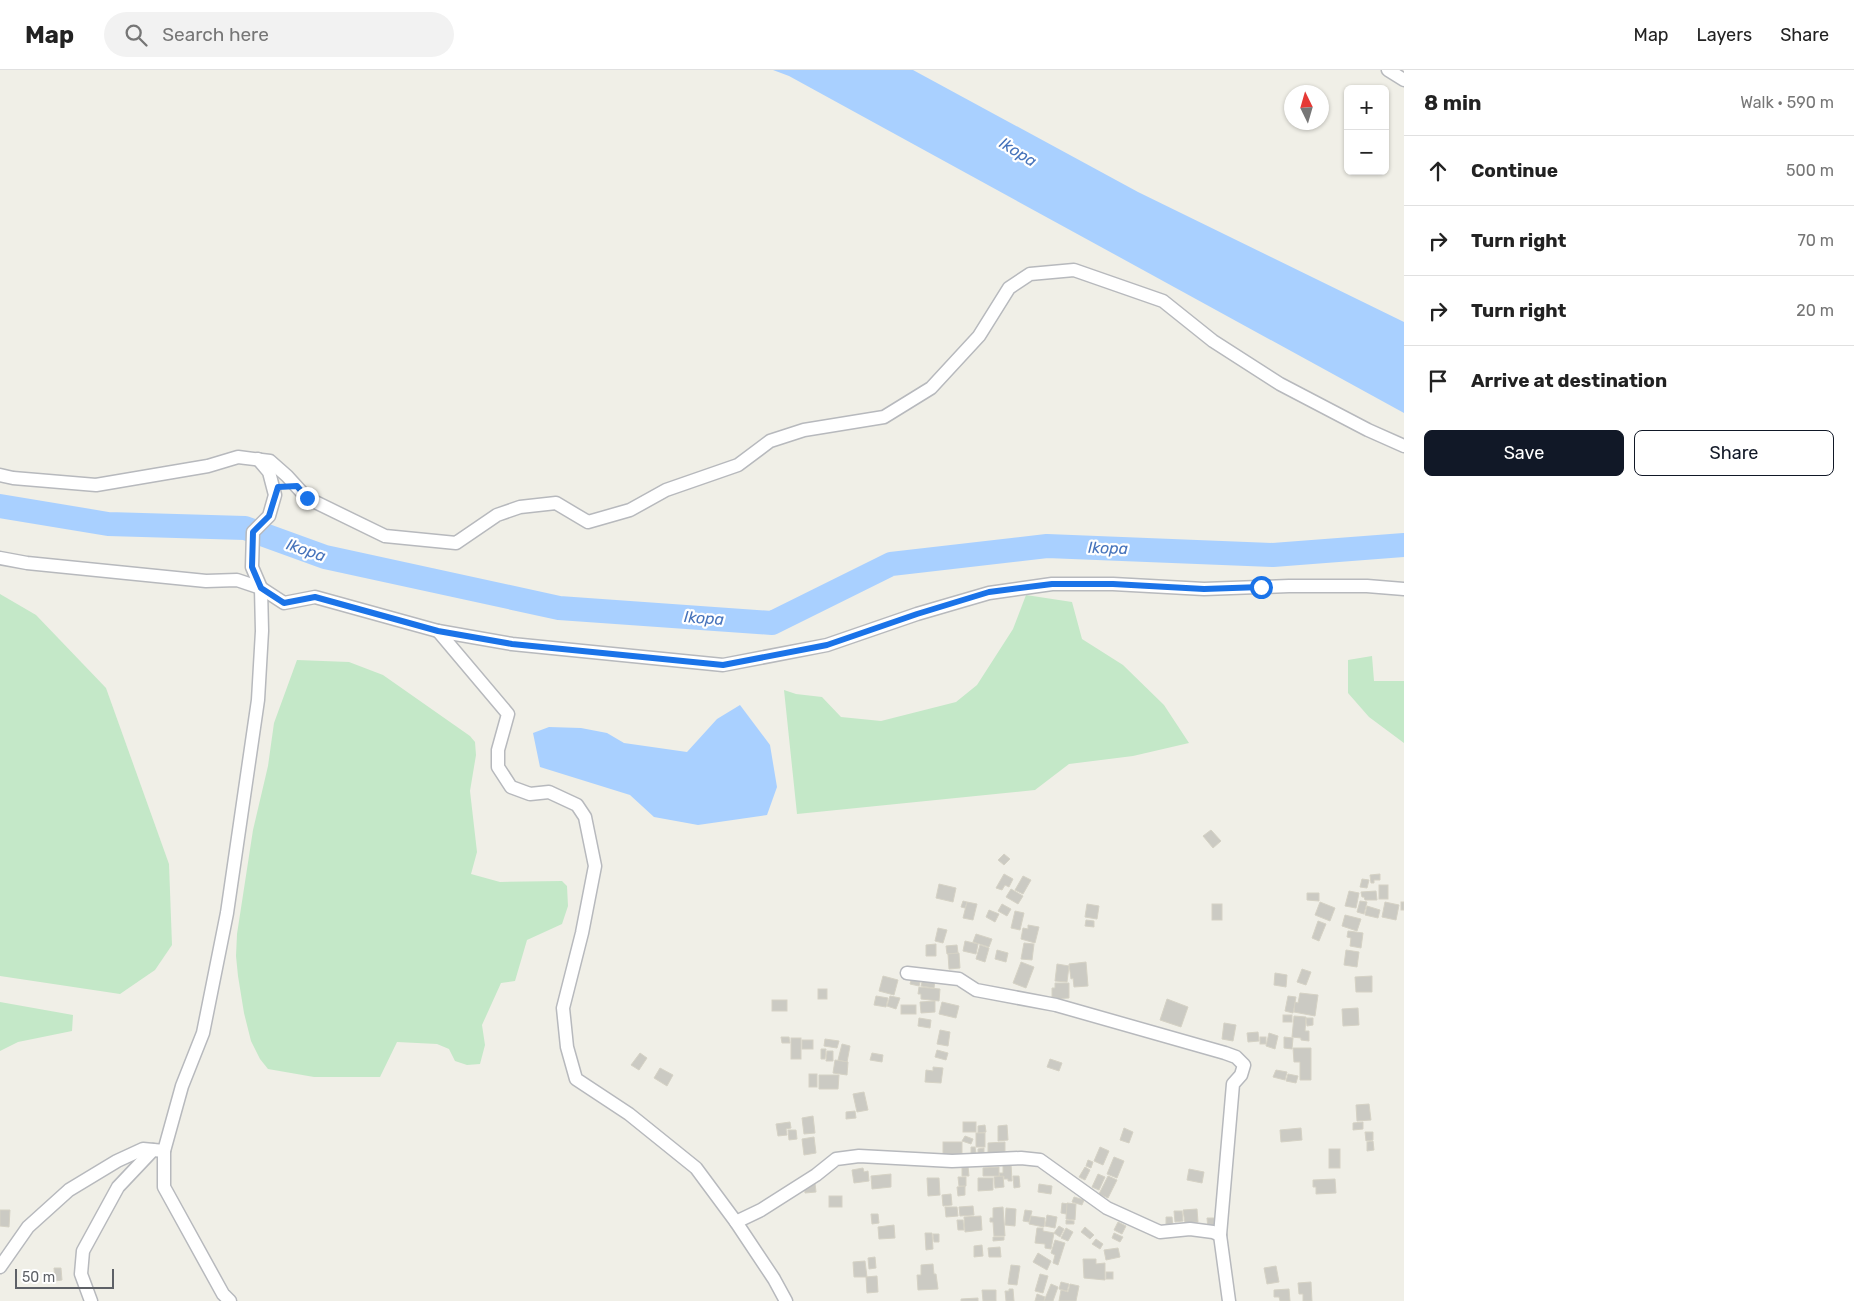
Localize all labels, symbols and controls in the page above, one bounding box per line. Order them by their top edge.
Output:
search box [104,12,454,57]
text: Map [25,21,74,49]
icon: search [122,21,150,49]
text: Search here [162,23,269,46]
text: Map [1634,24,1669,46]
text: Layers [1697,24,1752,46]
text: Share [1780,24,1829,46]
north arrow [1284,85,1329,130]
map controls [1344,85,1389,175]
button: + [1344,85,1389,130]
text: 8 min [1424,90,1481,115]
text: Walk · 590 m [1740,93,1834,112]
button: − [1344,130,1389,175]
water label: Ikopa [996,133,1040,171]
icon: ahead [1424,157,1452,185]
text: Continue [1471,159,1558,182]
text: 500 m [1786,161,1834,180]
icon: right [1424,227,1452,255]
text: Turn right [1471,229,1566,252]
text: 70 m [1797,231,1834,250]
icon: right [1424,297,1452,325]
text: Turn right [1471,299,1566,322]
text: 20 m [1796,301,1834,320]
icon: arrive [1424,367,1452,395]
text: Arrive at destination [1471,369,1667,392]
button: Save [1424,430,1624,476]
button: Share [1634,430,1834,476]
route end [296,487,319,510]
water label: Ikopa [284,534,328,566]
water label: Ikopa [1088,538,1128,558]
route start [1250,576,1273,599]
water label: Ikopa [683,607,725,629]
scale bar [15,1266,114,1289]
text: 50 m [22,1269,55,1286]

